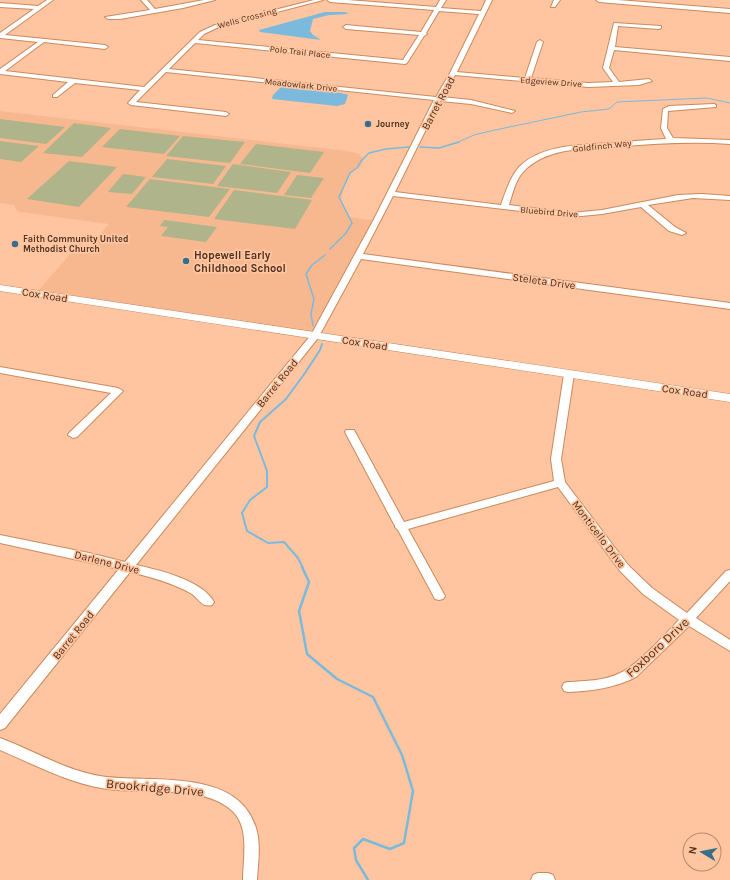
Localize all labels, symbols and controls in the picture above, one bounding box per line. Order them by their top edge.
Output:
street label: Wells Crossing [216,5,278,31]
street label: Polo Trail Place [269,44,331,60]
street label: Barret Road [419,74,458,132]
street label: Edgeview Drive [520,75,582,89]
street label: Meadowlark Drive [264,76,338,94]
marker: Journey [363,119,373,129]
place label: Journey [376,119,410,129]
street label: Goldfinch Way [572,138,633,154]
street label: Bluebird Drive [520,204,579,220]
place label: Faith Community United Methodist Church [23,234,128,254]
marker: Faith Community United Methodist Church [10,239,20,249]
place label: Hopewell Early Childhood School [194,249,286,275]
marker: Hopewell Early Childhood School [181,256,191,266]
street label: Steleta Drive [511,271,577,292]
street label: Cox Road [21,285,69,306]
street label: Cox Road [341,333,389,354]
street label: Barret Road [254,356,301,410]
street label: Cox Road [661,382,709,401]
street label: Monticello Drive [569,498,628,571]
street label: Darlene Drive [73,548,141,577]
street label: Barret Road [50,608,97,662]
street label: Foxboro Drive [623,614,692,680]
street label: Brookridge Drive [105,776,205,799]
north arrow [682,832,722,872]
text: N [686,845,700,855]

